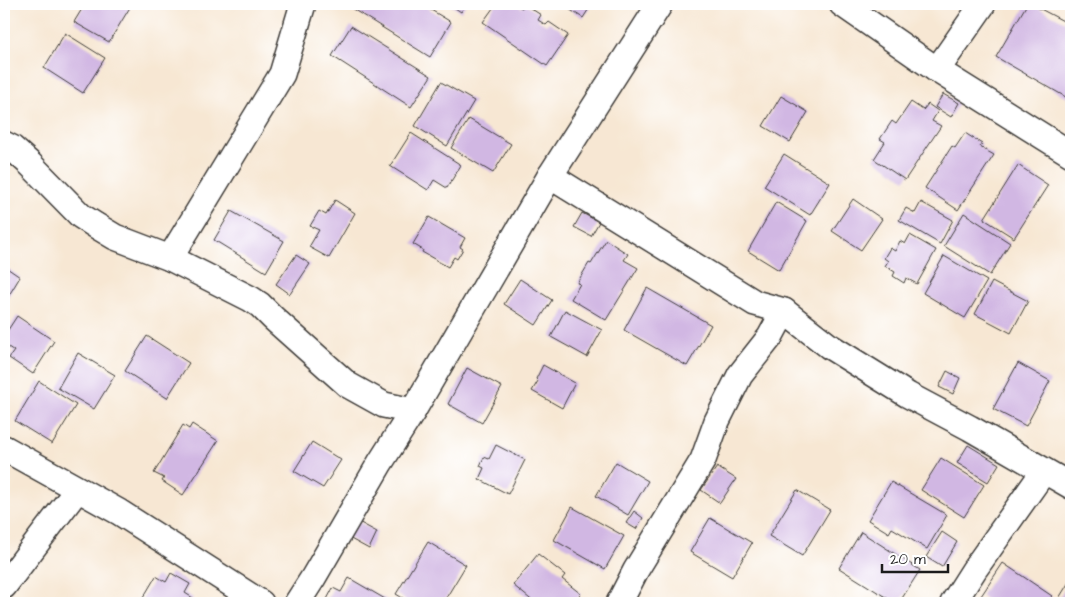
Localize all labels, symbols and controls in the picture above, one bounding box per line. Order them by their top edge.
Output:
scale bar [882,542,949,574]
text: 20 m [890,549,926,570]

